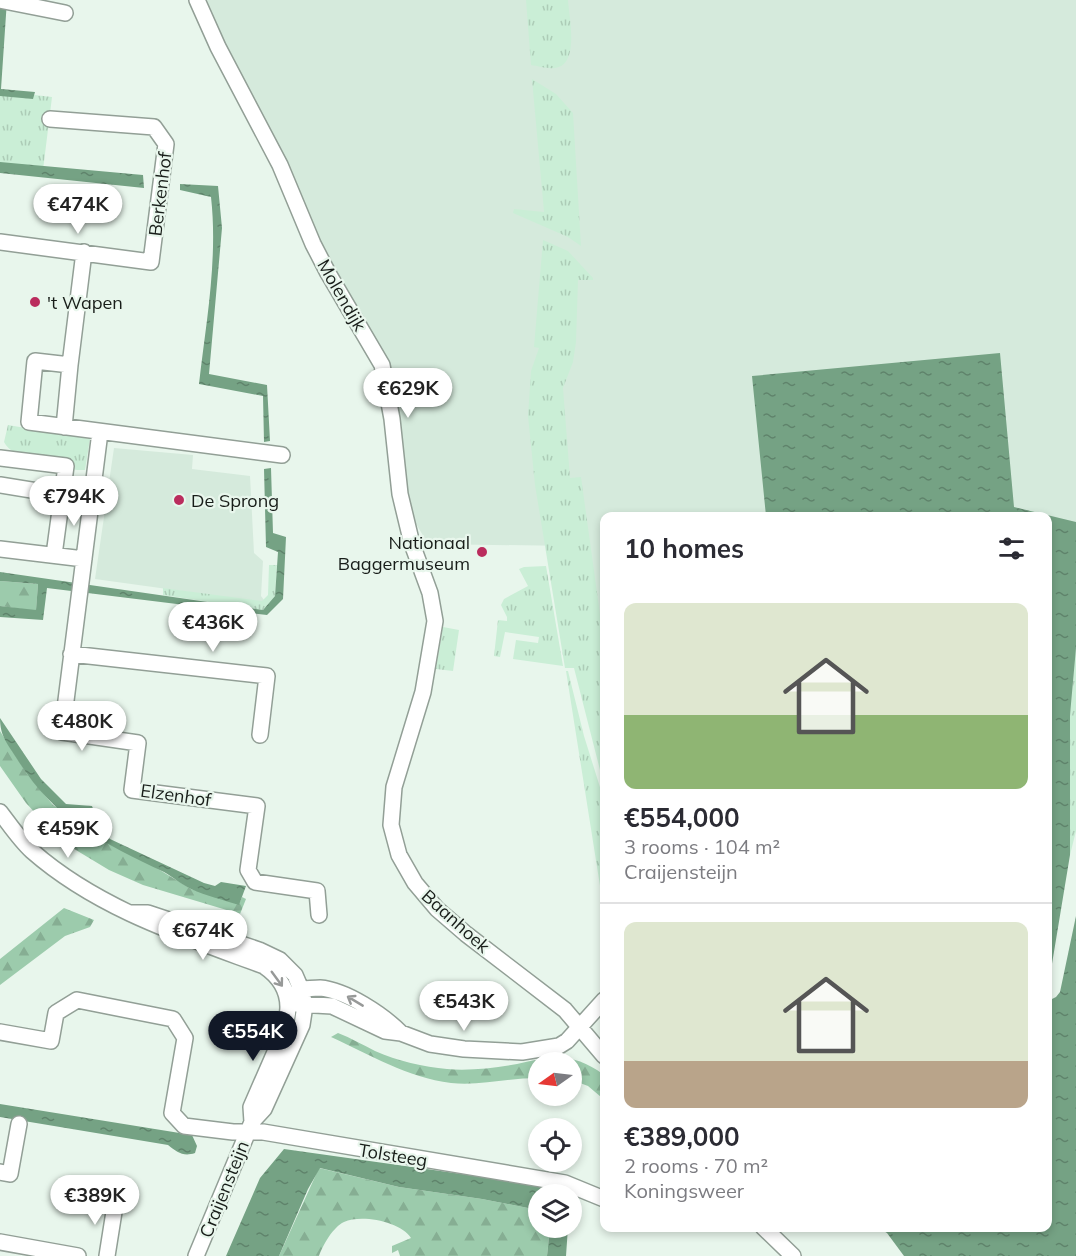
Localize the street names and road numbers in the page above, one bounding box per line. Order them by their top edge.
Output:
street label: Berkenhof [143,150,177,237]
street label: Molendijk [312,255,372,336]
street label: Elzenhof [139,779,214,811]
street label: Baanhoek [417,884,496,958]
street label: Craijensteijn [194,1137,254,1241]
street label: Tolsteeg [357,1138,429,1172]

